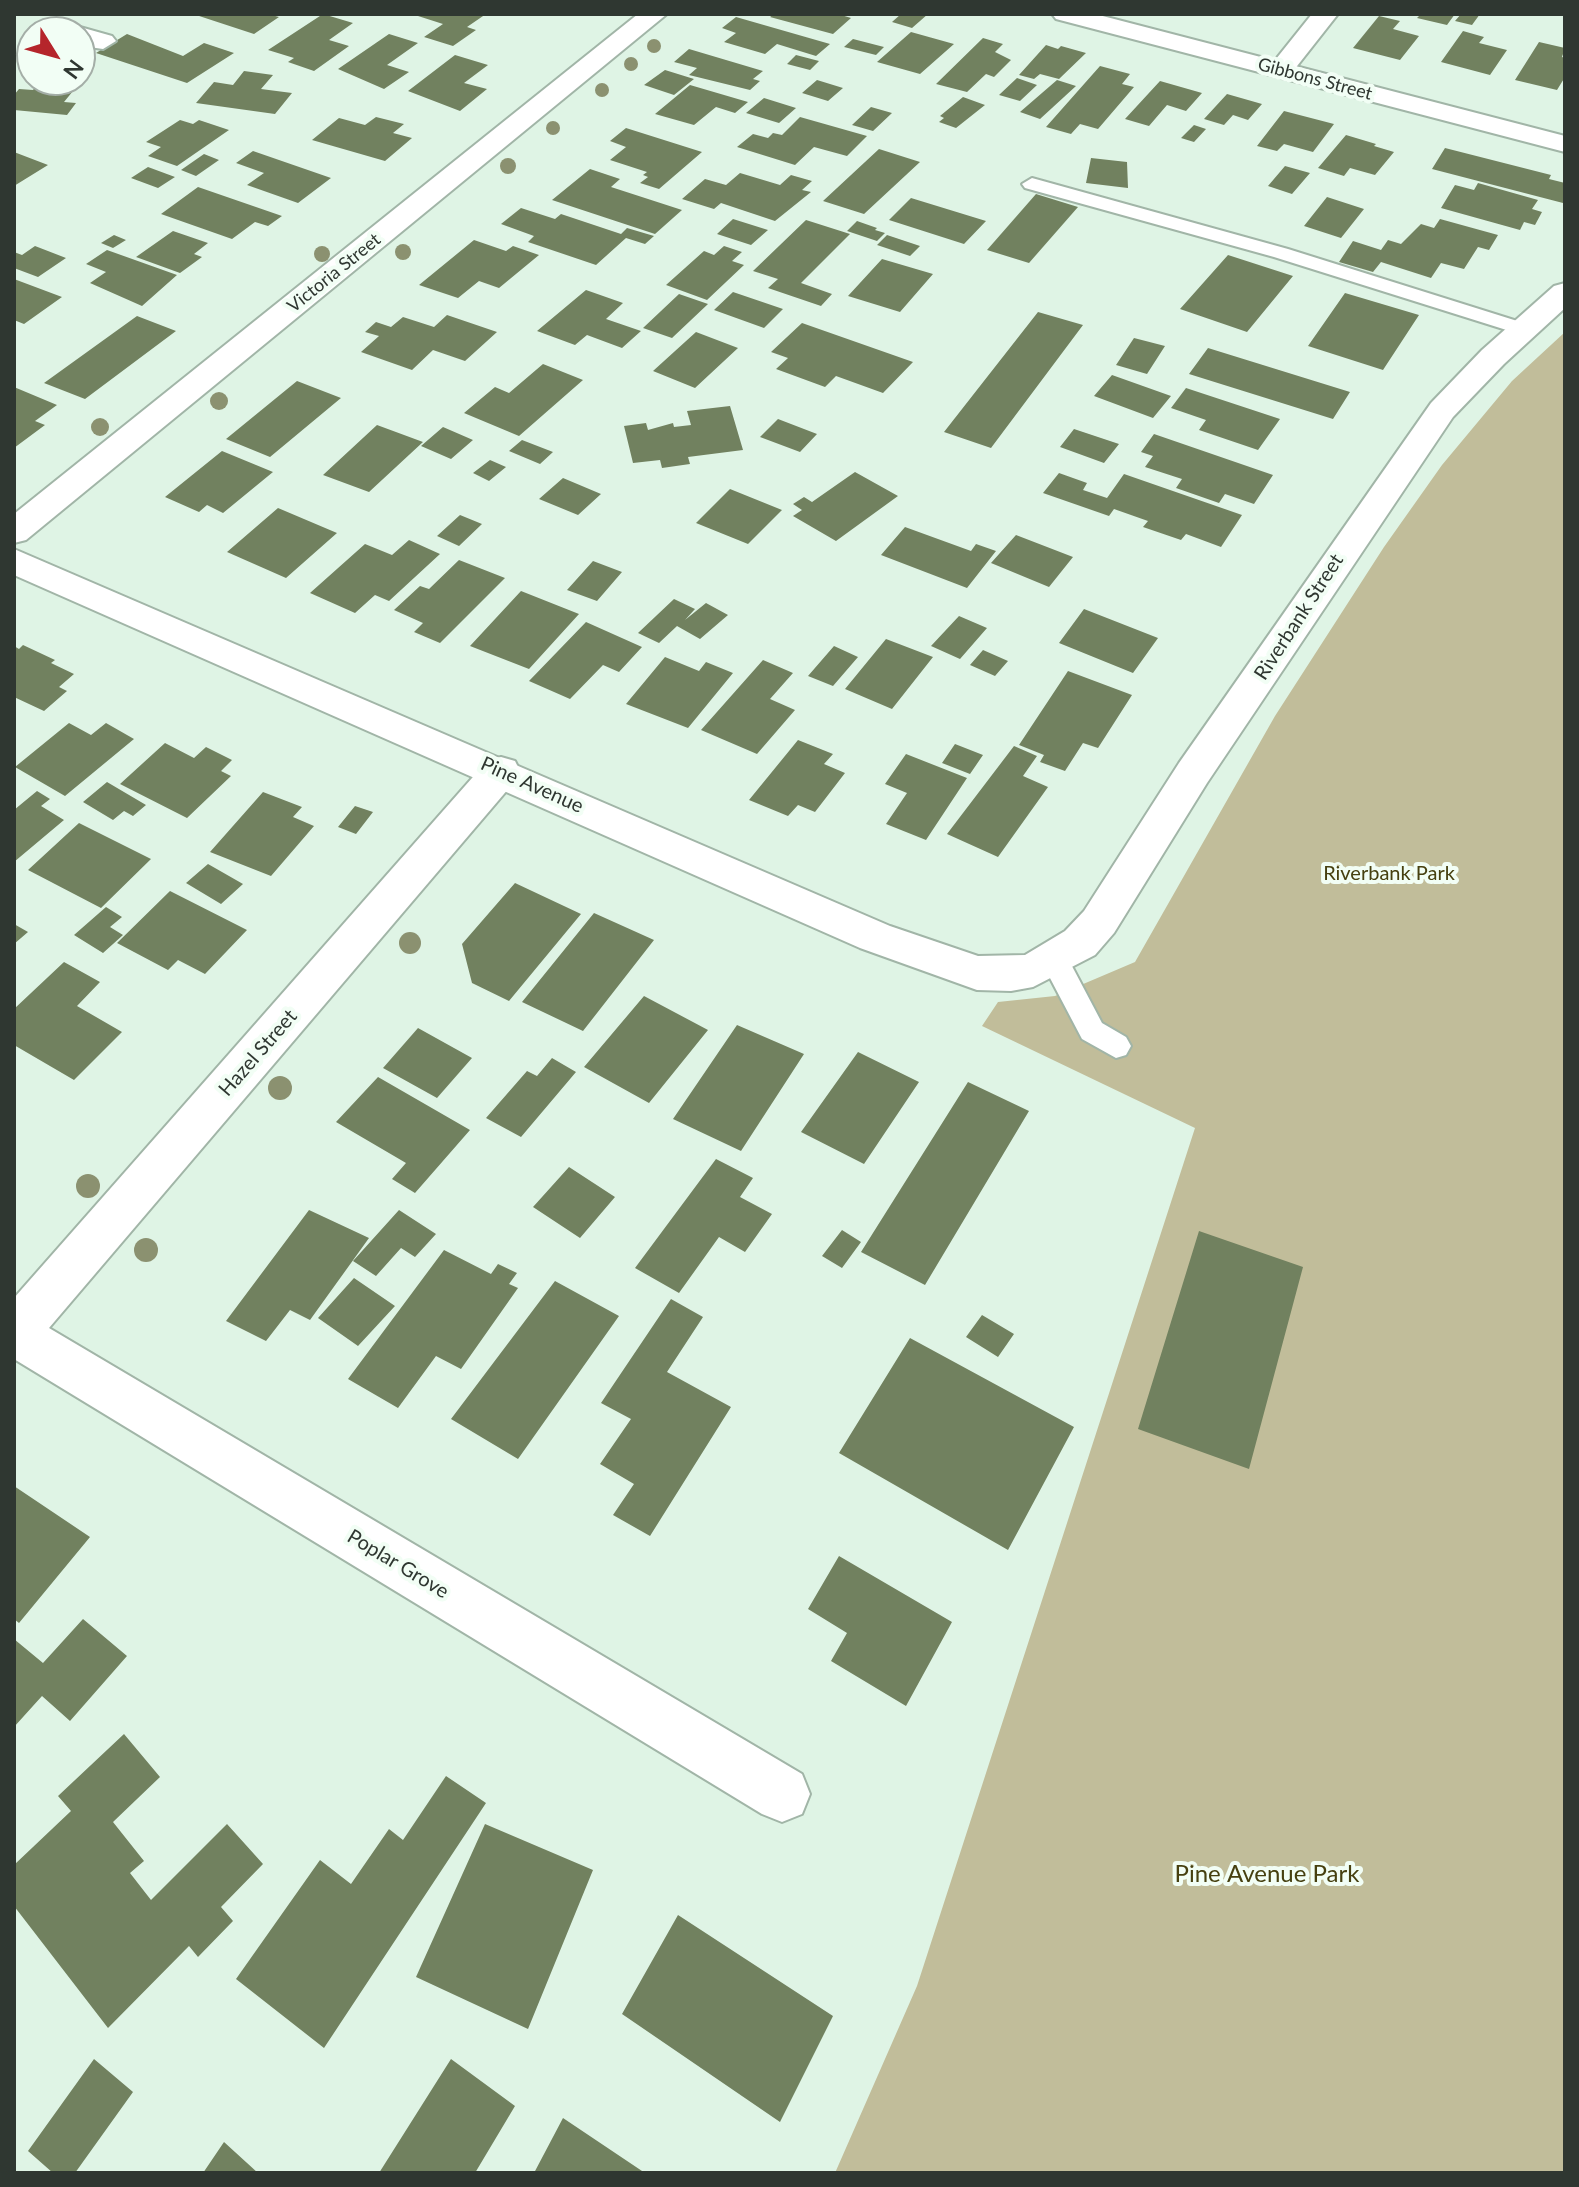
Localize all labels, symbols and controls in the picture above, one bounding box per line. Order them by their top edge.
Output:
north arrow [16,16,96,96]
street label: Gibbons Street [1255,53,1375,105]
text: N [58,55,90,84]
street label: Victoria Street [283,229,385,317]
street label: Riverbank Street [1249,550,1349,684]
street label: Pine Avenue [477,752,587,818]
park label: Riverbank Park [1323,862,1455,886]
street label: Hazel Street [214,1005,302,1101]
street label: Poplar Grove [343,1524,453,1604]
park label: Pine Avenue Park [1175,1860,1359,1888]

